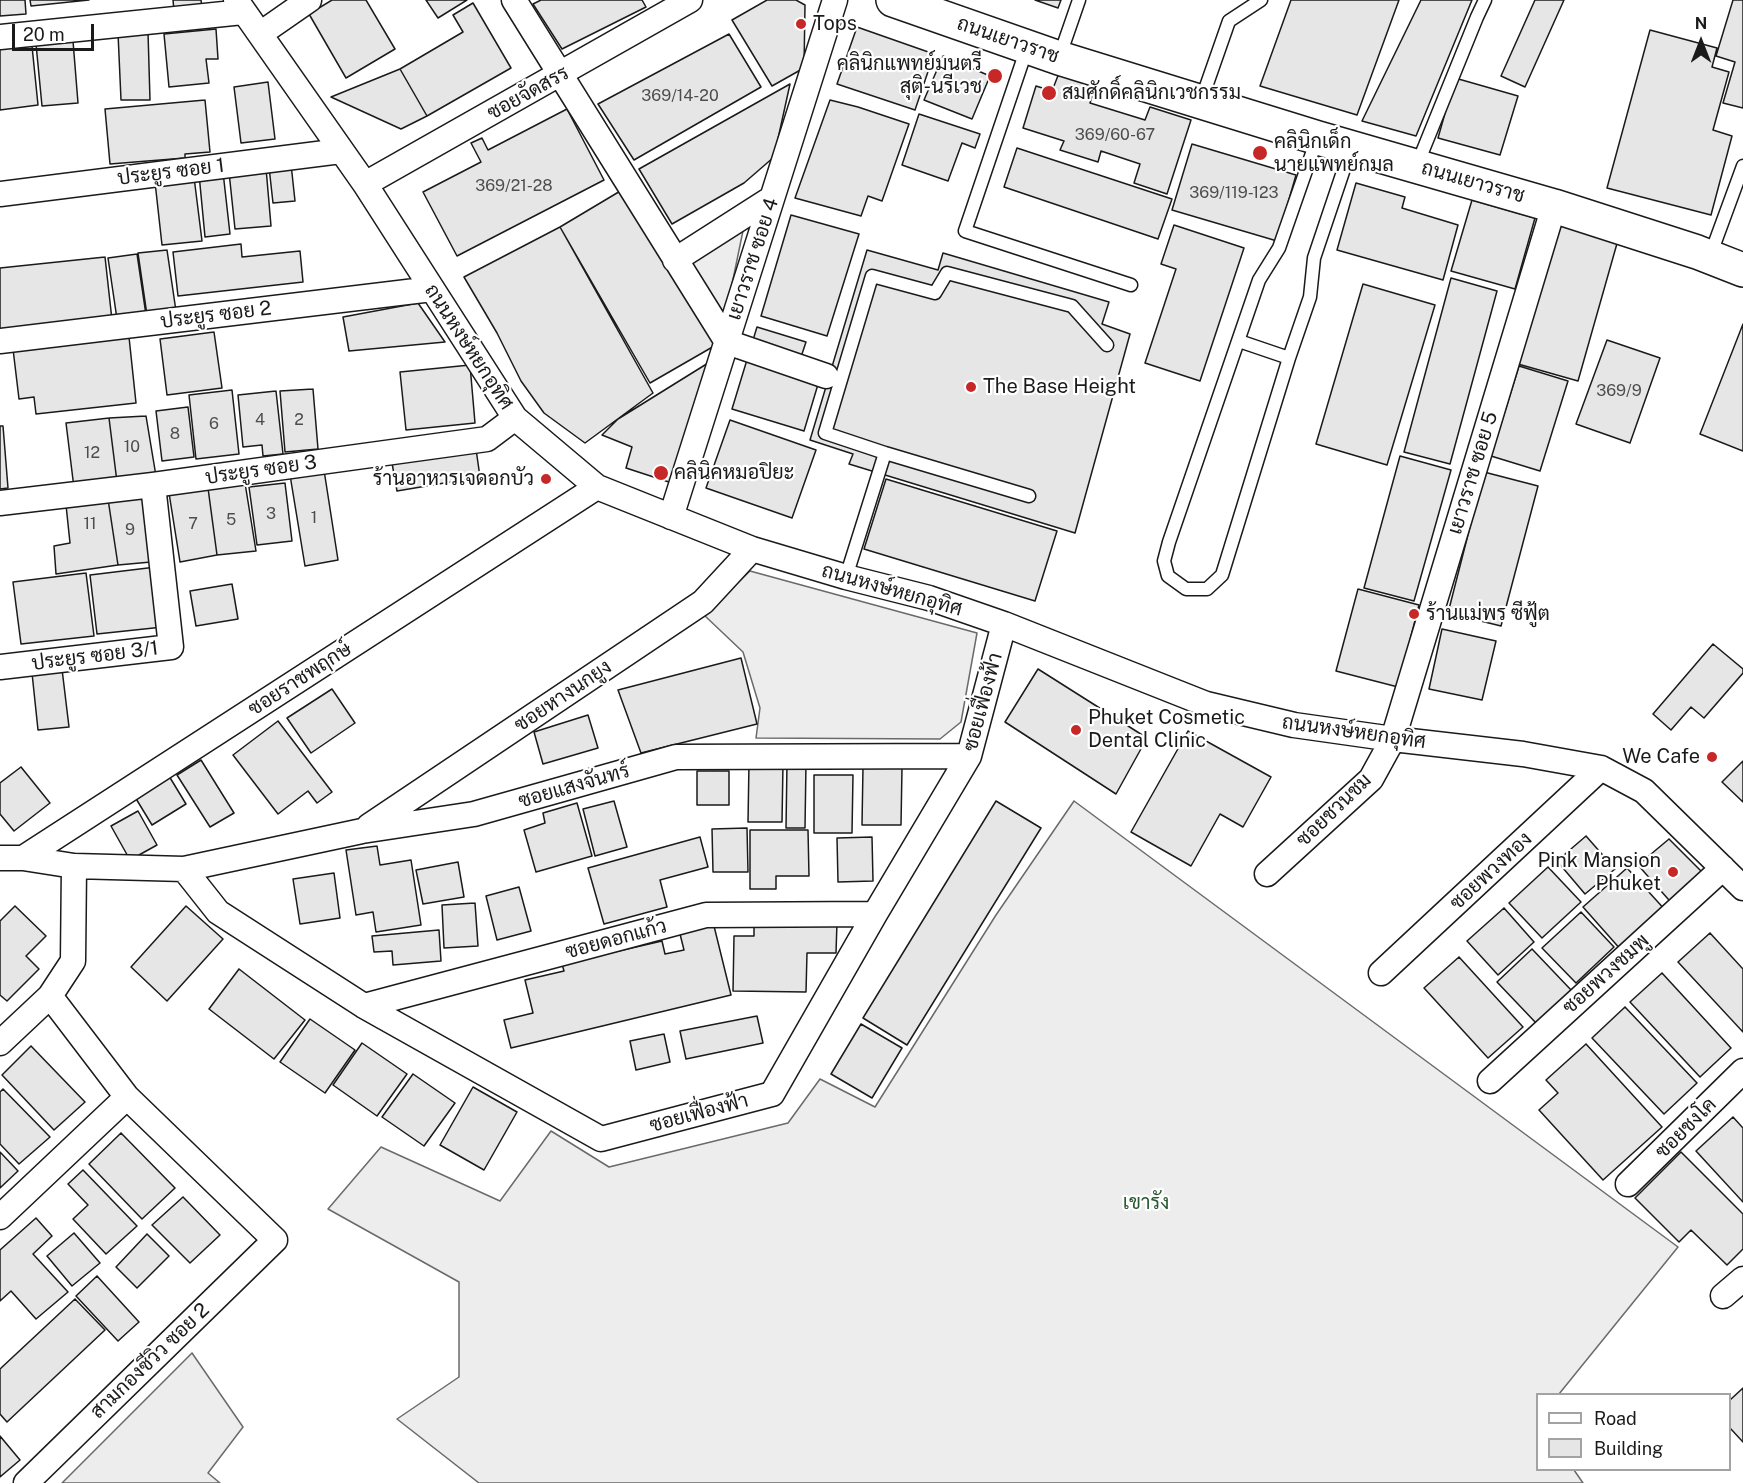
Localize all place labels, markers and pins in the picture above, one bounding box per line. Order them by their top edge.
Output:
place label: Tops [813,12,857,36]
marker: Tops [794,17,808,31]
place label: คลินิกแพทย์มนตรี สุติ-นรีเวช [837,52,982,99]
marker: คลินิกแพทย์มนตรี สุติ-นรีเวช [986,67,1004,85]
place label: สมศักดิ์คลินิกเวชกรรม [1062,81,1241,105]
marker: สมศักดิ์คลินิกเวชกรรม [1040,84,1058,102]
place label: คลินิกเด็ก นายแพทย์กมล [1274,130,1394,177]
marker: คลินิกเด็ก นายแพทย์กมล [1251,144,1269,162]
place label: The Base Height [983,375,1136,399]
marker: The Base Height [964,380,978,394]
place label: คลินิคหมอปิยะ [674,461,794,485]
marker: คลินิคหมอปิยะ [652,464,670,482]
place label: ร้านอาหารเจดอกบัว [373,467,534,491]
marker: ร้านอาหารเจดอกบัว [539,472,553,486]
place label: ร้านแม่พร ซีฟู้ต [1426,602,1550,626]
marker: ร้านแม่พร ซีฟู้ต [1407,607,1421,621]
place label: Phuket Cosmetic Dental Clinic [1088,706,1245,753]
marker: Phuket Cosmetic Dental Clinic [1069,723,1083,737]
place label: We Cafe [1622,745,1700,769]
marker: We Cafe [1705,750,1719,764]
place label: Pink Mansion Phuket [1537,849,1661,896]
marker: Pink Mansion Phuket [1666,865,1680,879]

